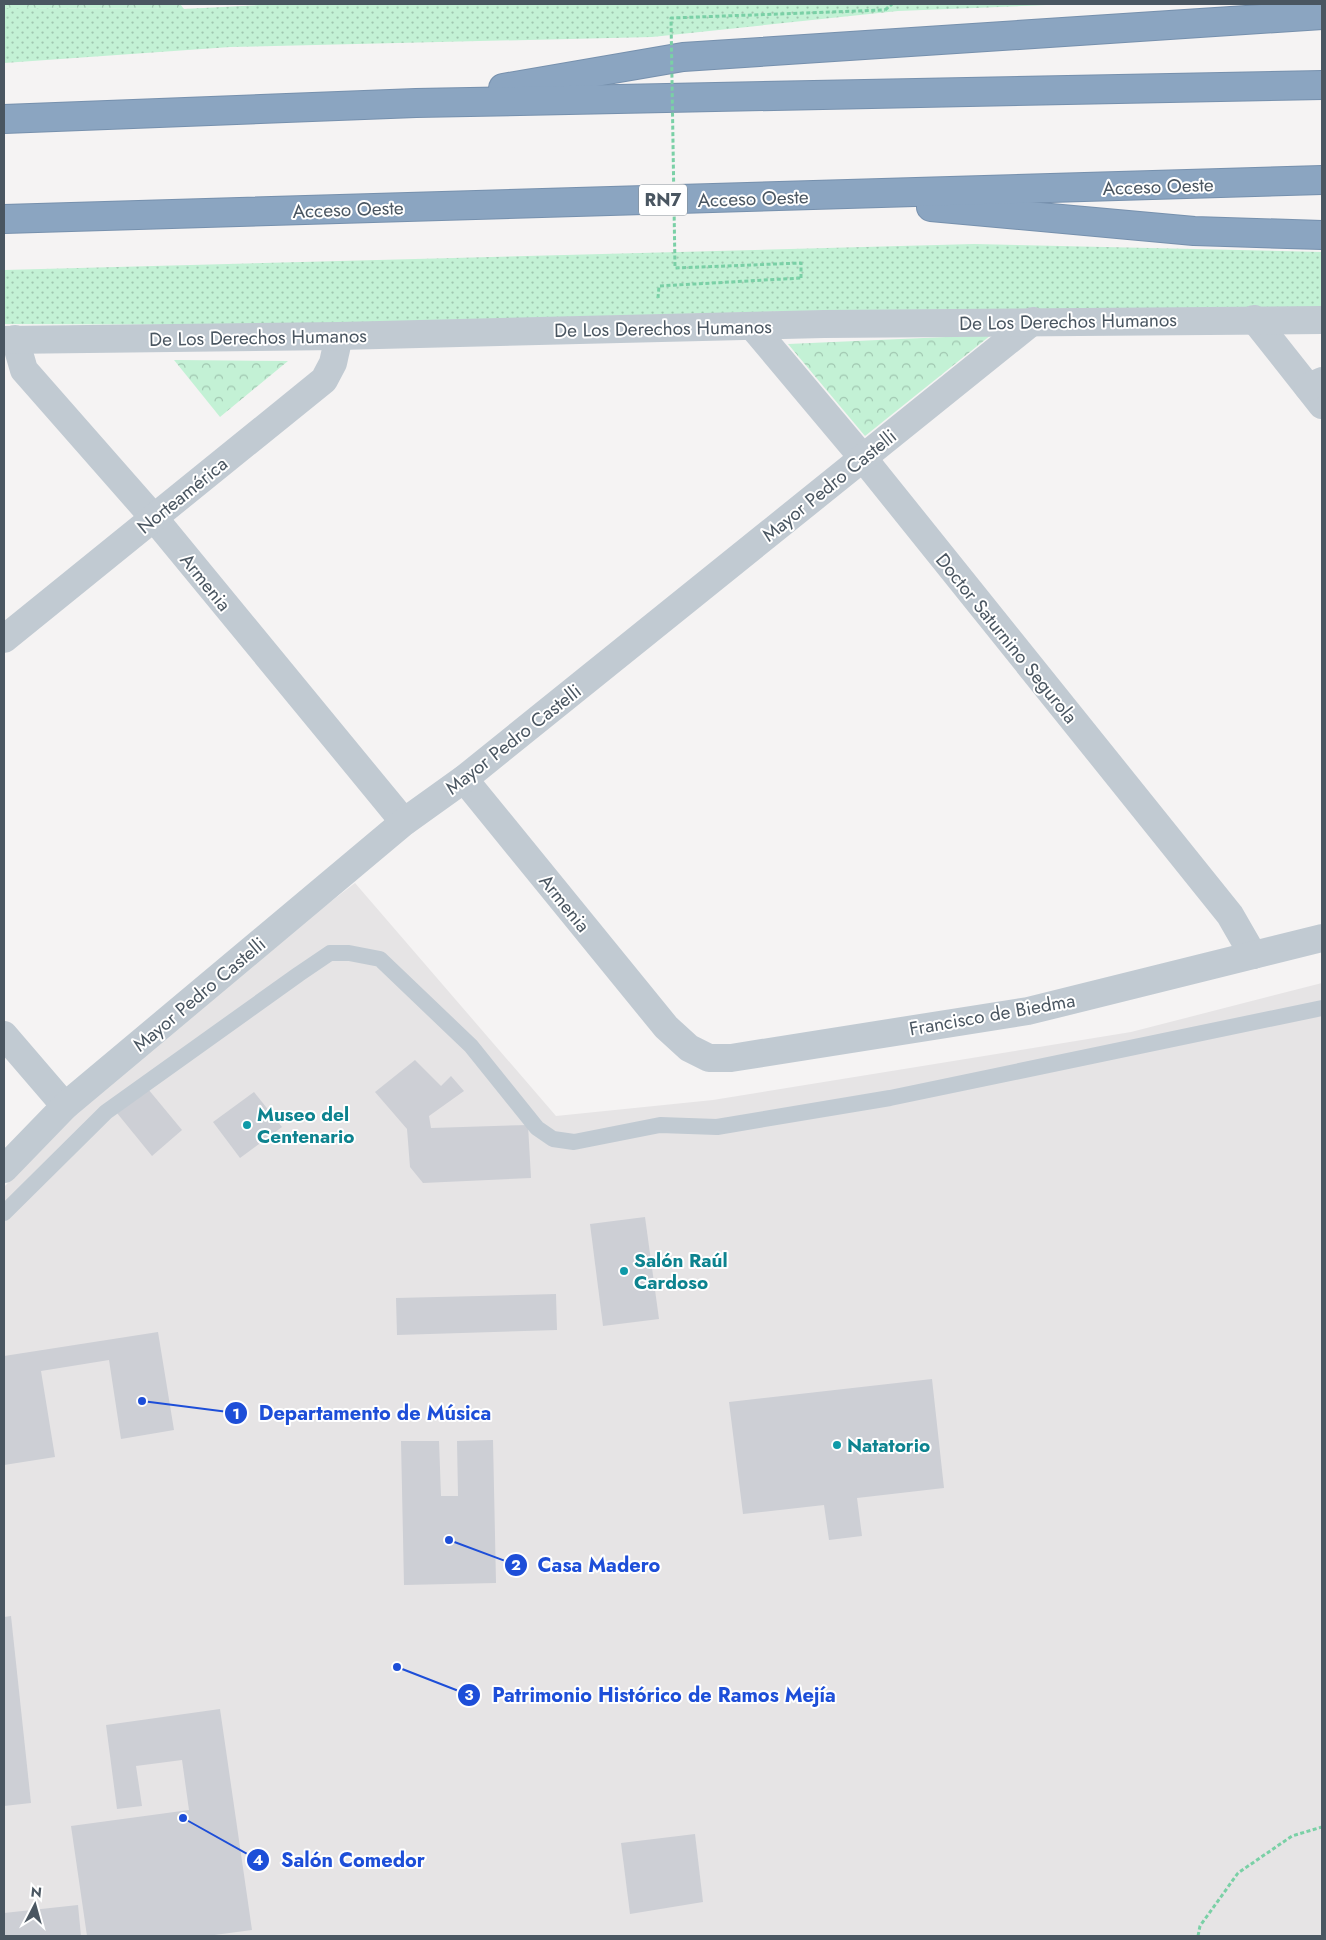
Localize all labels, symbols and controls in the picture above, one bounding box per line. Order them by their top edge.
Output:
street label: Acceso Oeste [1102,171,1214,202]
street label: Acceso Oeste [697,183,809,214]
road number: RN7 [639,184,687,216]
street label: Acceso Oeste [292,194,404,225]
street label: De Los Derechos Humanos [959,306,1177,337]
street label: De Los Derechos Humanos [554,313,772,344]
street label: De Los Derechos Humanos [149,322,367,353]
street label: Mayor Pedro Castelli [756,423,902,548]
street label: Norteamérica [131,450,233,540]
street label: Doctor Saturnino Segurola [929,547,1084,729]
street label: Armenia [174,548,237,617]
street label: Mayor Pedro Castelli [440,678,587,801]
street label: Armenia [533,869,596,938]
street label: Mayor Pedro Castelli [127,931,271,1058]
street label: Francisco de Biedma [907,987,1077,1042]
place label: Museo del Centenario [257,1101,355,1150]
marker: Museo del Centenario [241,1119,253,1131]
place label: Salón Raúl Cardoso [634,1247,728,1296]
marker: Salón Raúl Cardoso [618,1265,630,1277]
callout: Departamento de Música [224,1396,501,1431]
text: Departamento de Música [259,1399,491,1428]
text: 1 [232,1403,240,1425]
place label: Natatorio [847,1432,930,1459]
marker: Natatorio [831,1439,843,1451]
callout: Casa Madero [503,1547,671,1582]
text: Casa Madero [538,1551,661,1580]
text: 2 [511,1554,521,1576]
callout: Patrimonio Histórico de Ramos Mejía [457,1677,845,1712]
text: Patrimonio Histórico de Ramos Mejía [492,1681,836,1710]
text: 3 [464,1684,474,1706]
callout: Salón Comedor [246,1842,435,1877]
text: Salón Comedor [281,1846,426,1875]
text: 4 [253,1849,263,1871]
north arrow [10,1880,60,1930]
text: N [30,1882,43,1903]

